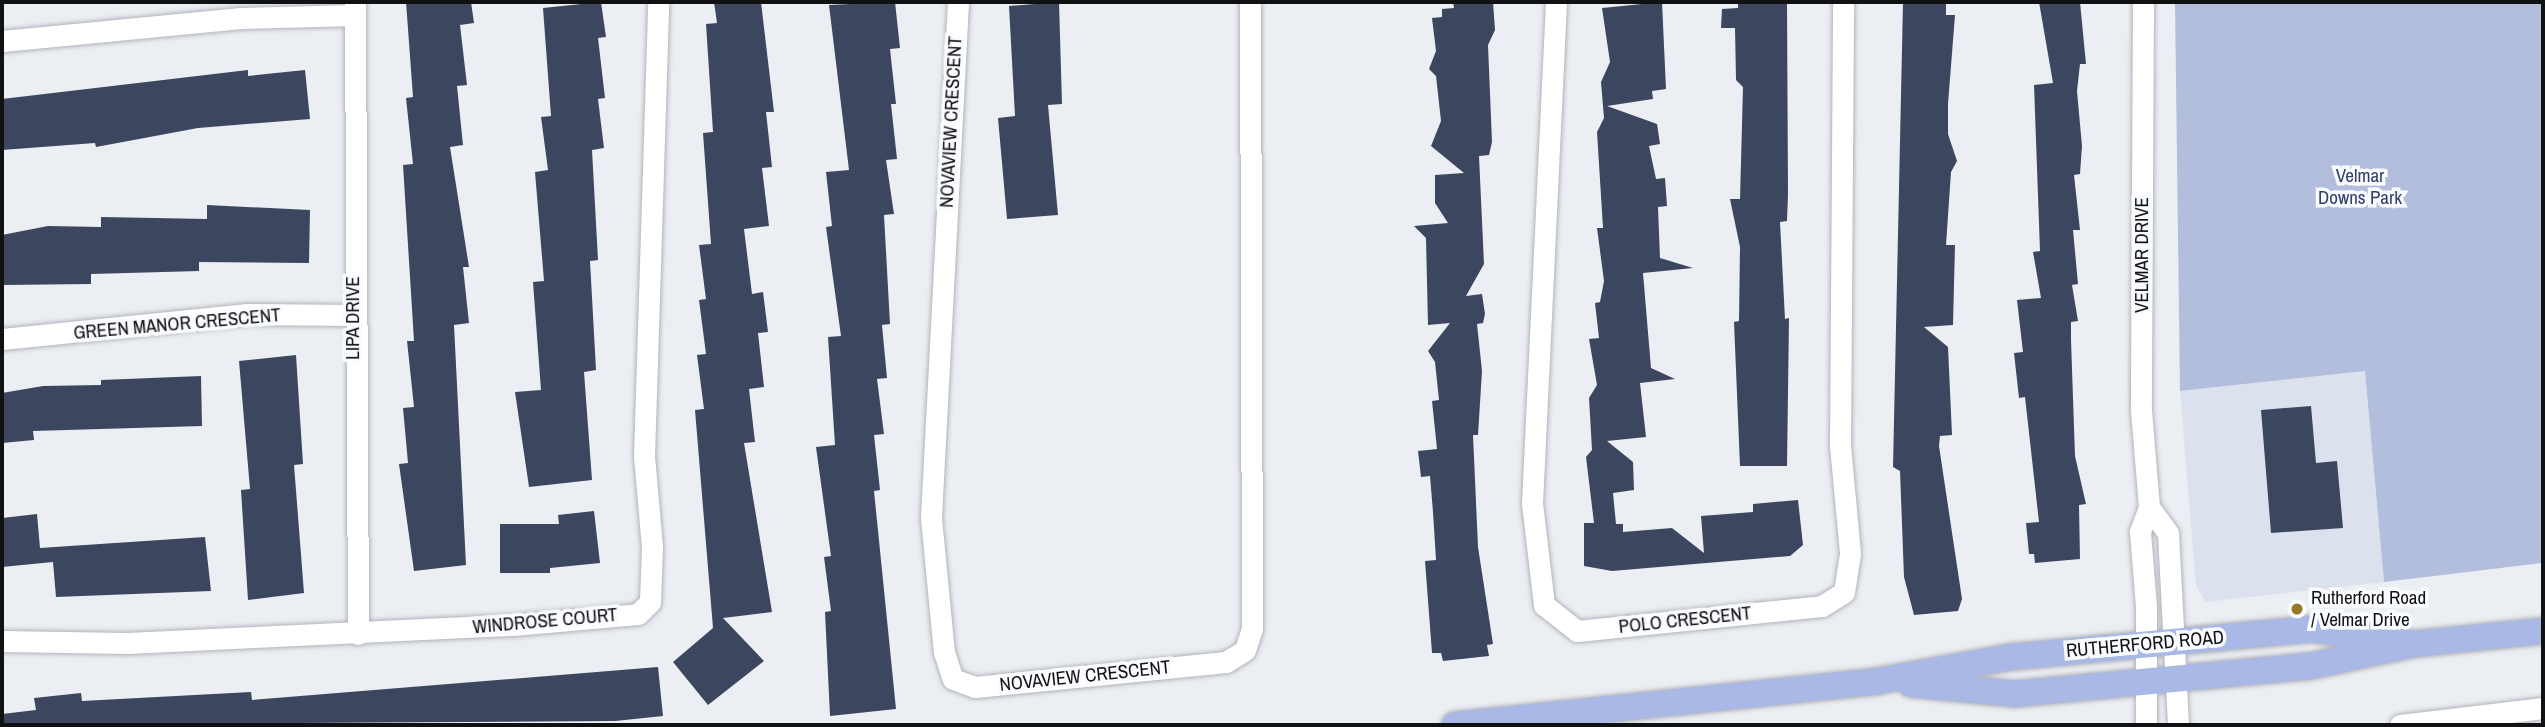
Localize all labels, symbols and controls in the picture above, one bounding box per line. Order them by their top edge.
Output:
street label: NOVAVIEW CRESCENT [935,36,967,208]
park label: Velmar Downs Park [2318,165,2402,209]
street label: VELMAR DRIVE [2131,197,2153,313]
street label: LIPA DRIVE [342,276,364,360]
street label: GREEN MANOR CRESCENT [73,304,281,344]
place label: Rutherford Road / Velmar Drive [2311,587,2426,631]
marker: Rutherford Road / Velmar Drive [2289,601,2305,617]
street label: POLO CRESCENT [1618,602,1752,638]
street label: WINDROSE COURT [472,603,618,639]
street label: RUTHERFORD ROAD [2065,626,2225,662]
street label: NOVAVIEW CRESCENT [998,656,1172,696]

